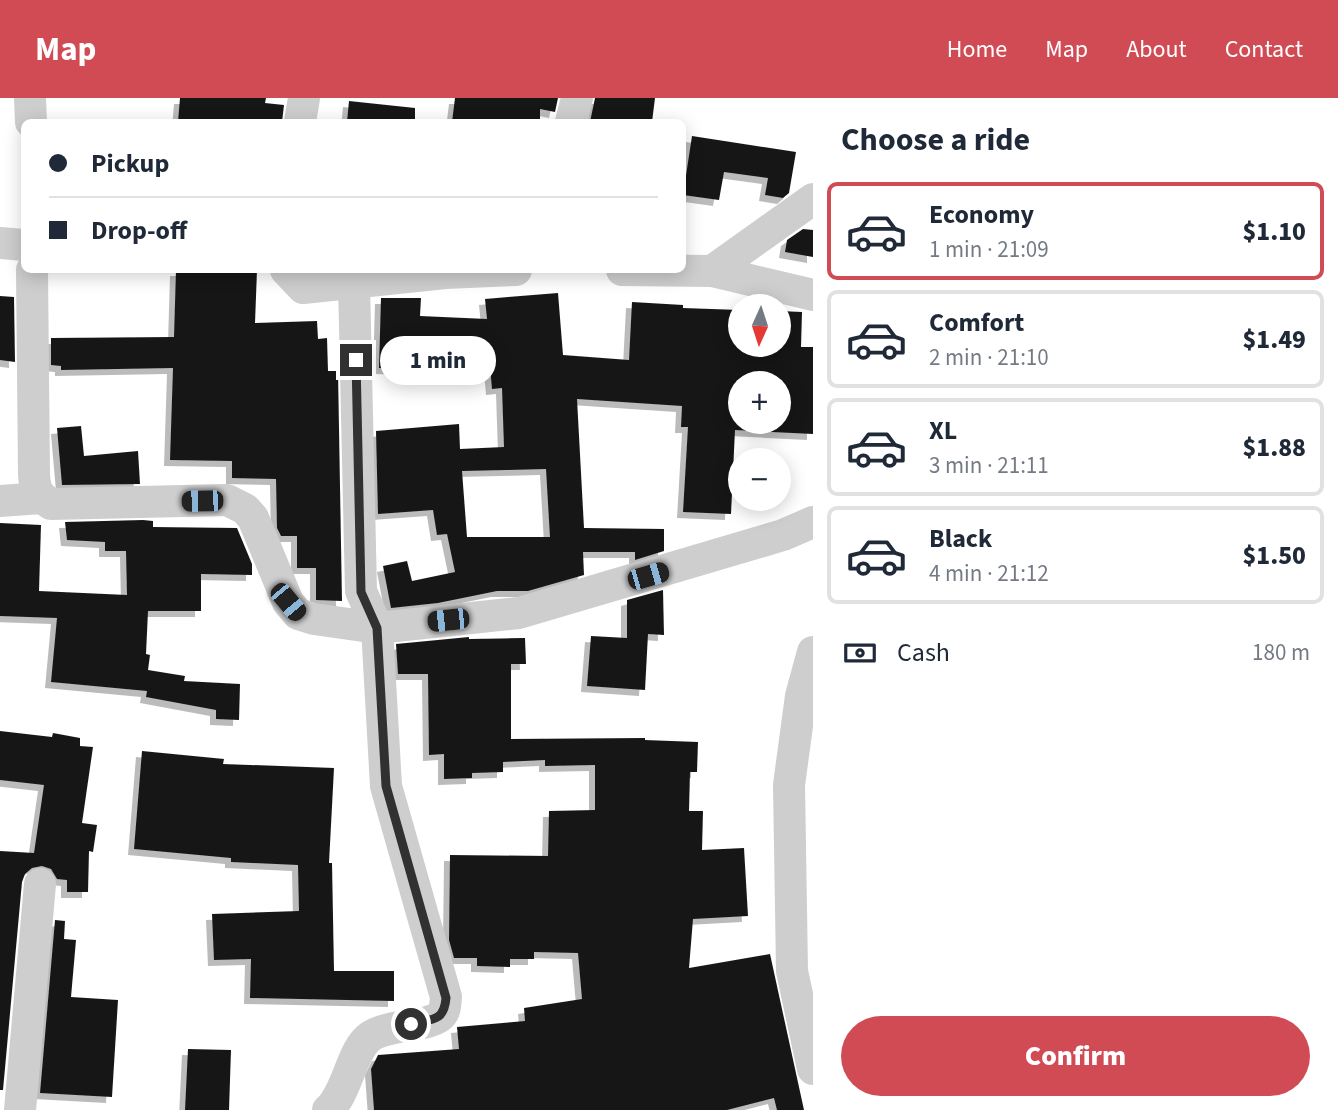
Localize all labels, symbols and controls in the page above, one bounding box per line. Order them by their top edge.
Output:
text: Map [35,26,96,73]
text: Home [947,32,1007,67]
text: Map [1045,32,1088,67]
text: About [1126,32,1187,67]
text: Contact [1225,32,1303,67]
text: Choose a ride [841,117,1030,163]
text: Pickup [91,145,169,182]
text: Economy [929,196,1034,233]
icon: car [845,200,908,263]
text: Drop-off [91,212,187,249]
text: $1.10 [1242,213,1306,250]
text: 1 min · 21:09 [929,233,1049,266]
north arrow [728,294,791,357]
map controls [728,294,791,511]
text: Comfort [929,304,1024,341]
icon: car [845,308,908,371]
text: $1.49 [1242,321,1306,358]
callout: 1 min [380,336,496,384]
text: 2 min · 21:10 [929,341,1049,374]
route end [340,344,372,376]
text: 1 min [410,344,466,377]
button: + [728,371,791,434]
text: XL [929,412,957,449]
icon: car [845,416,908,479]
text: $1.88 [1242,429,1306,466]
button: − [728,448,791,511]
text: 3 min · 21:11 [929,449,1049,482]
car [181,490,224,512]
text: Black [929,520,992,557]
icon: car [845,524,908,587]
text: $1.50 [1242,537,1306,574]
text: 4 min · 21:12 [929,557,1049,590]
car [625,560,672,592]
car [267,579,310,625]
car [427,607,470,633]
icon: cash [841,634,879,672]
text: Cash [897,634,950,671]
text: 180 m [1252,636,1310,669]
route start [395,1008,427,1040]
button: Confirm [841,1016,1310,1096]

